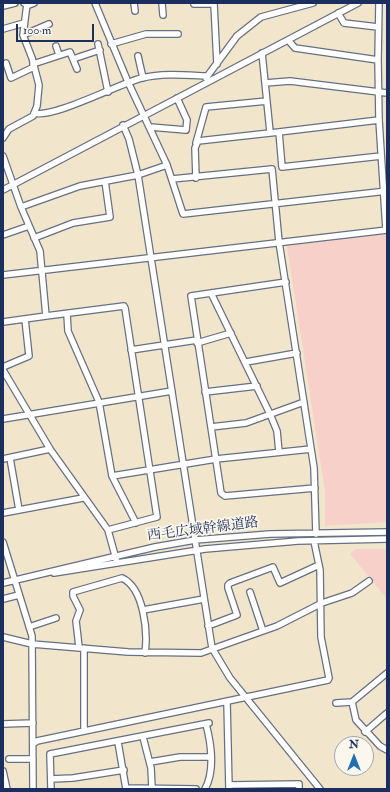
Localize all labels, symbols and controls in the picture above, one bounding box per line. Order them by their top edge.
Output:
scale bar [18,16,96,42]
text: 100 m [23,23,51,38]
street label: 西毛広域幹線道路 [146,515,260,545]
north arrow [334,736,374,776]
text: N [349,738,359,751]

